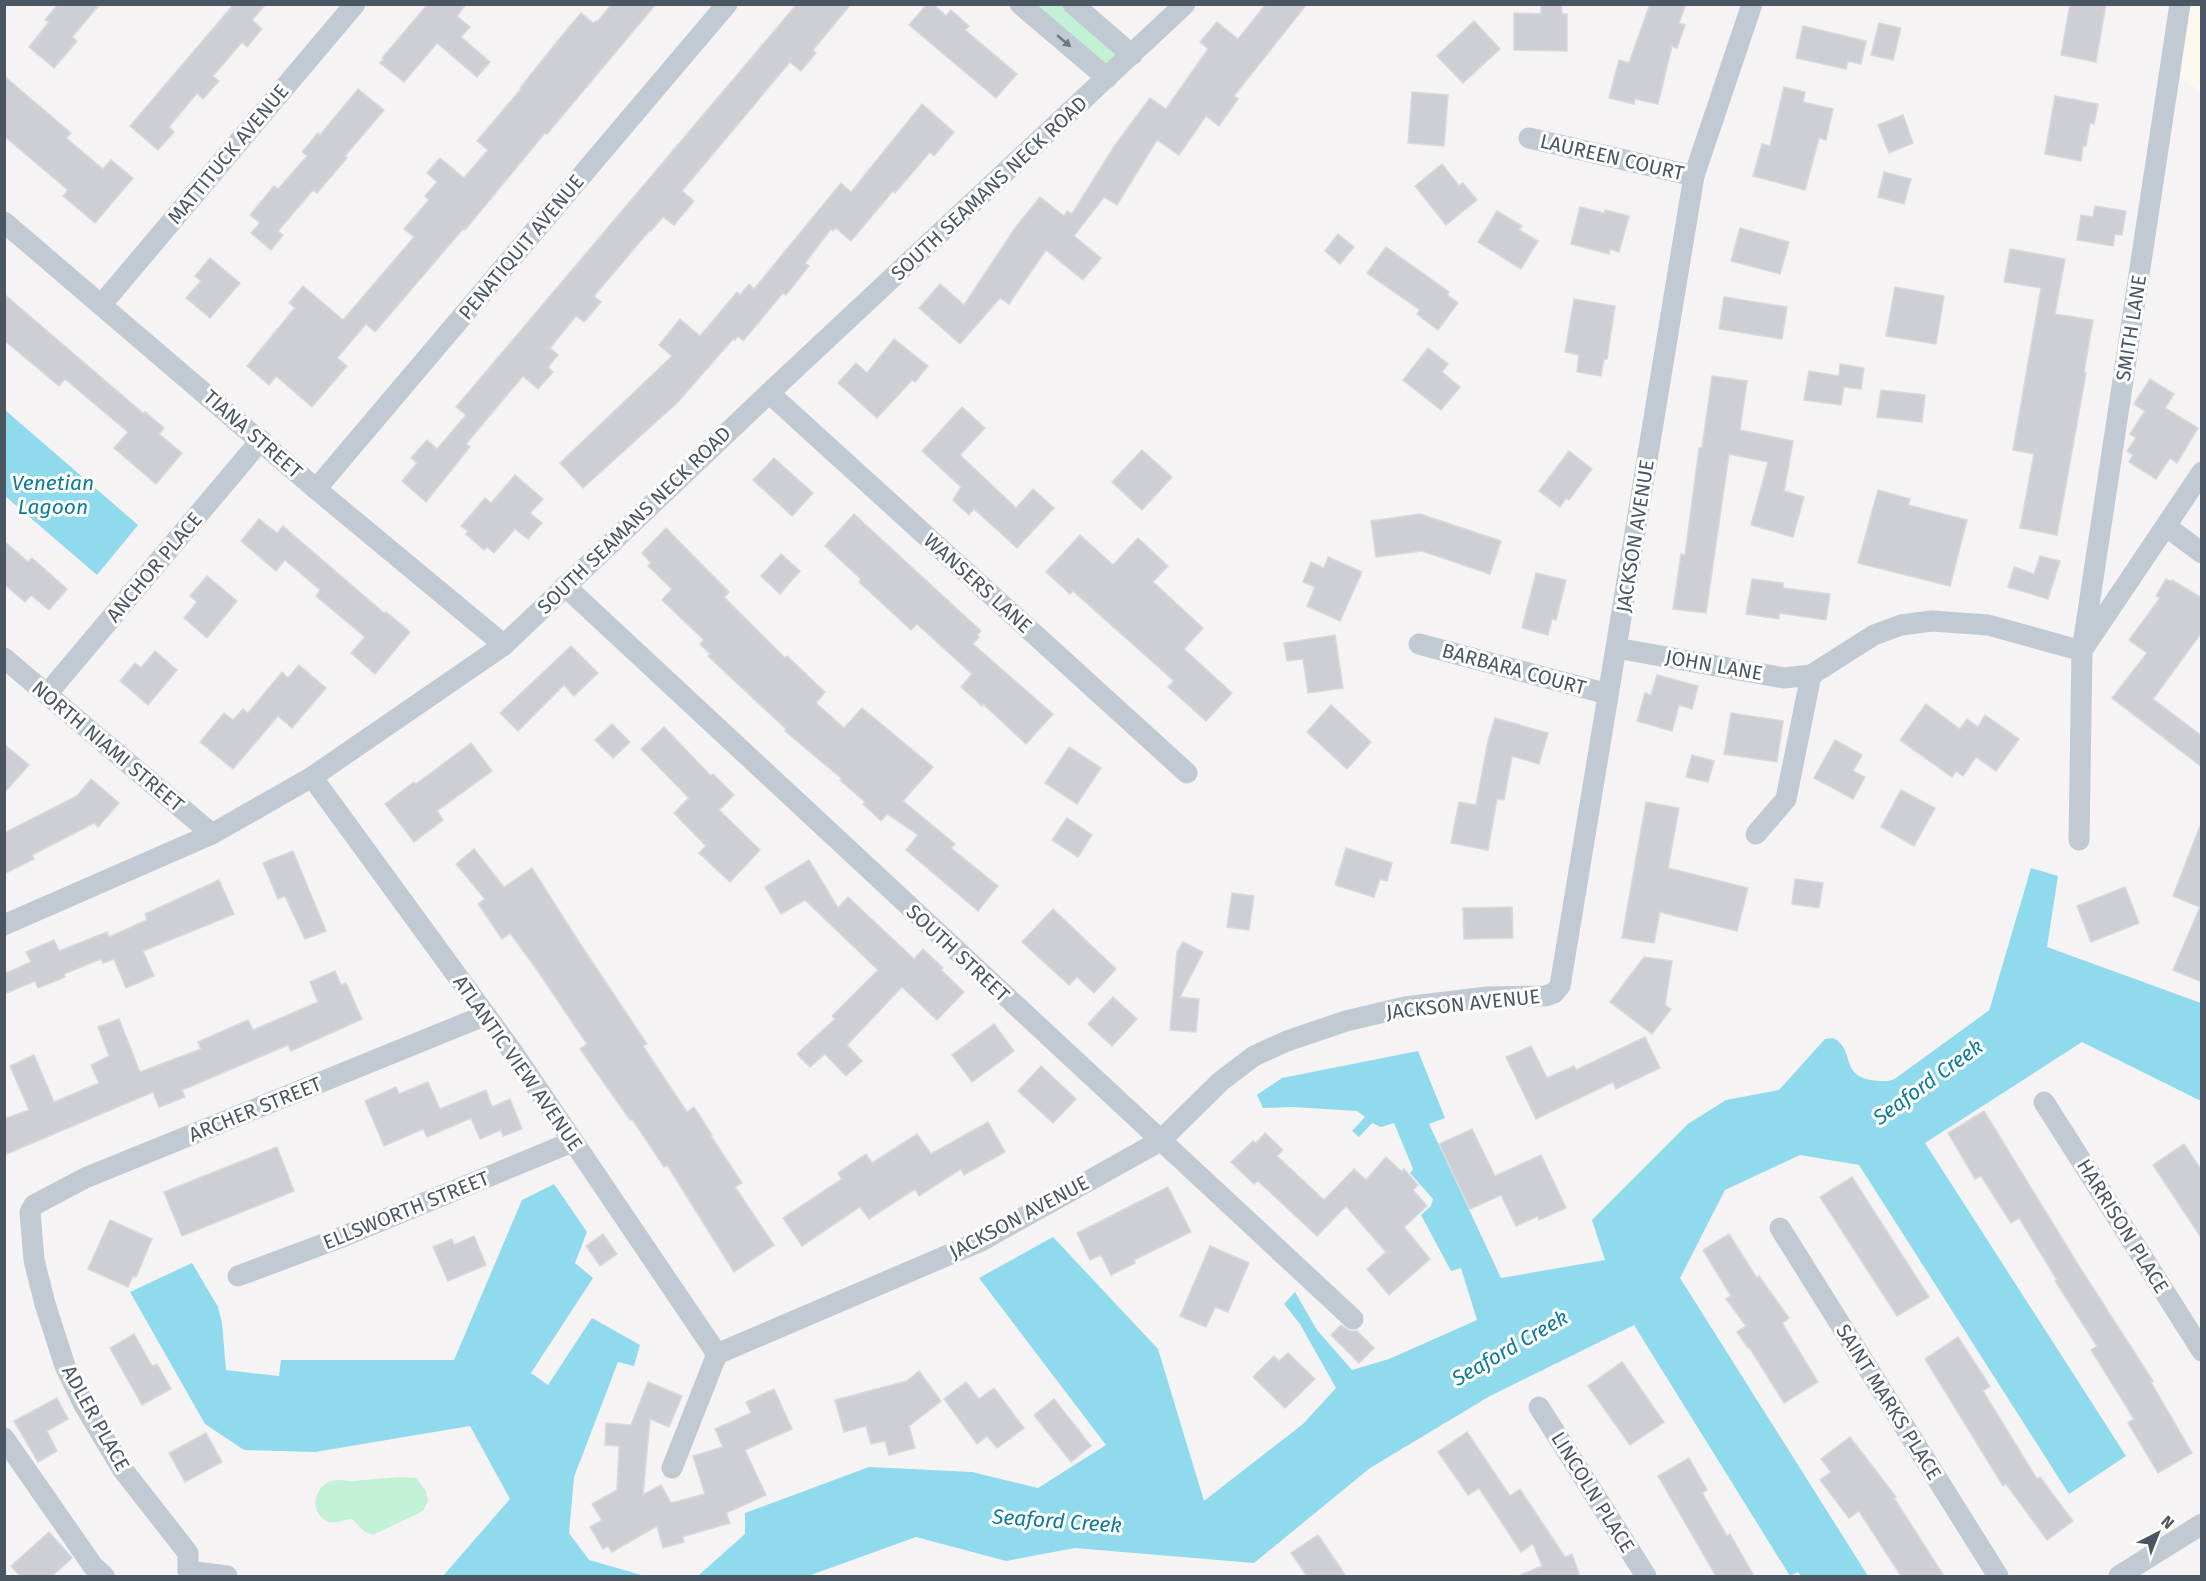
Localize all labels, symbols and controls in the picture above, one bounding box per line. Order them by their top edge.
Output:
one-way arrow [1056,35,1072,48]
street label: MATTITUCK AVENUE [163,79,293,229]
street label: SOUTH SEAMANS NECK ROAD [886,91,1092,285]
street label: LAUREEN COURT [1538,129,1687,185]
street label: PENATIQUIT AVENUE [453,170,589,324]
street label: SMITH LANE [2111,273,2151,383]
street label: TIANA STREET [199,385,308,484]
street label: SOUTH SEAMANS NECK ROAD [532,421,736,619]
street label: JACKSON AVENUE [1611,458,1659,614]
water label: Venetian Lagoon [12,470,94,520]
street label: ANCHOR PLACE [101,507,207,627]
street label: WANSERS LANE [919,528,1037,638]
street label: BARBARA COURT [1439,638,1589,700]
street label: JOHN LANE [1664,645,1764,685]
street label: NORTH NIAMI STREET [27,675,189,817]
street label: SOUTH STREET [902,899,1015,1007]
street label: ATLANTIC VIEW AVENUE [448,971,588,1155]
street label: JACKSON AVENUE [1385,984,1541,1024]
water label: Seaford Creek [1867,1033,1988,1131]
street label: ARCHER STREET [185,1071,325,1147]
street label: HARRISON PLACE [2072,1155,2174,1297]
street label: ELLSWORTH STREET [319,1165,493,1254]
street label: JACKSON AVENUE [945,1170,1093,1264]
water label: Seaford Creek [1446,1304,1573,1392]
street label: SAINT MARKS PLACE [1831,1320,1947,1484]
street label: ADLER PLACE [57,1361,135,1475]
street label: LINCOLN PLACE [1546,1427,1640,1557]
water label: Seaford Creek [990,1503,1123,1538]
north arrow [2128,1503,2188,1563]
text: N [2157,1512,2178,1533]

